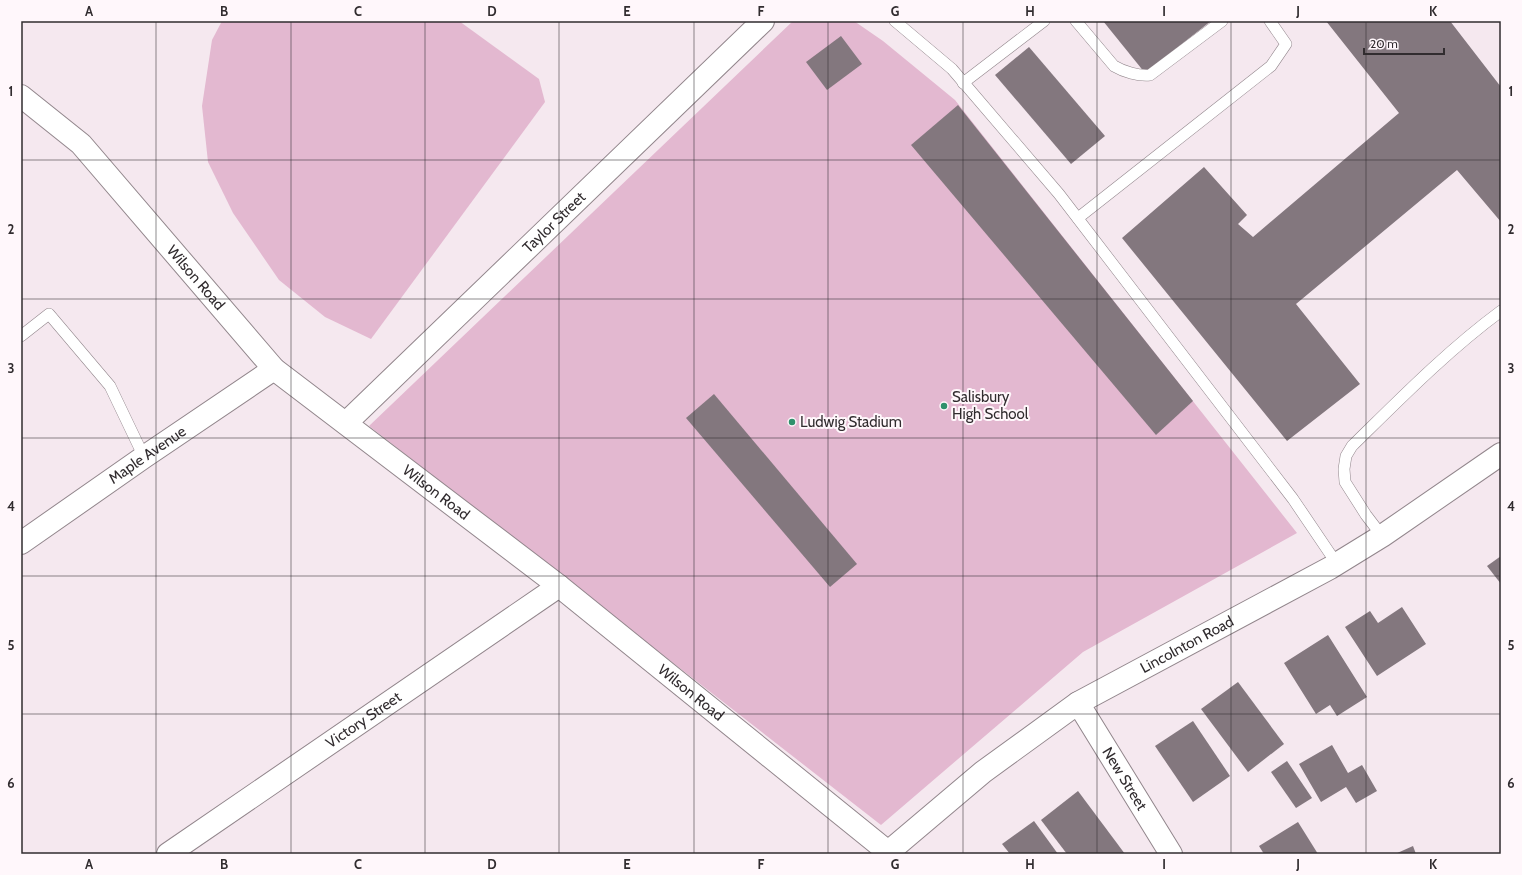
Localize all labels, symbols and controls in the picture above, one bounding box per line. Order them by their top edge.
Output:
text: A [85,3,94,19]
text: B [220,3,228,19]
text: C [354,3,362,19]
text: D [487,3,497,19]
text: E [623,3,631,19]
text: F [758,3,765,19]
text: G [891,3,900,19]
text: H [1025,3,1035,19]
text: I [1162,3,1166,19]
text: J [1295,3,1300,19]
text: K [1429,3,1438,19]
scale bar [1364,30,1444,56]
text: 20 m [1370,36,1398,51]
text: 1 [9,83,13,99]
text: 1 [1509,83,1513,99]
street label: Taylor Street [519,188,589,257]
text: 2 [8,221,15,237]
text: 2 [1508,221,1515,237]
street label: Wilson Road [163,242,228,314]
text: 3 [7,360,15,376]
text: 3 [1507,360,1515,376]
place label: Salisbury High School [952,388,1029,423]
marker: Salisbury High School [939,401,949,411]
place label: Ludwig Stadium [800,413,902,431]
marker: Ludwig Stadium [787,417,797,427]
street label: Maple Avenue [105,422,190,488]
street label: Wilson Road [399,461,473,524]
text: 4 [7,498,15,514]
text: 4 [1507,498,1515,514]
street label: Lincolnton Road [1137,612,1237,677]
text: 5 [8,637,15,653]
text: 5 [1508,637,1515,653]
street label: Wilson Road [654,661,727,725]
street label: Victory Street [322,688,405,752]
street label: New Street [1098,744,1151,814]
text: 6 [7,775,15,791]
text: 6 [1507,775,1515,791]
text: A [85,856,94,872]
text: B [220,856,228,872]
text: C [354,856,362,872]
text: D [487,856,497,872]
text: E [623,856,631,872]
text: F [758,856,765,872]
text: G [891,856,900,872]
text: H [1025,856,1035,872]
text: I [1162,856,1166,872]
text: J [1295,856,1300,872]
text: K [1429,856,1438,872]

